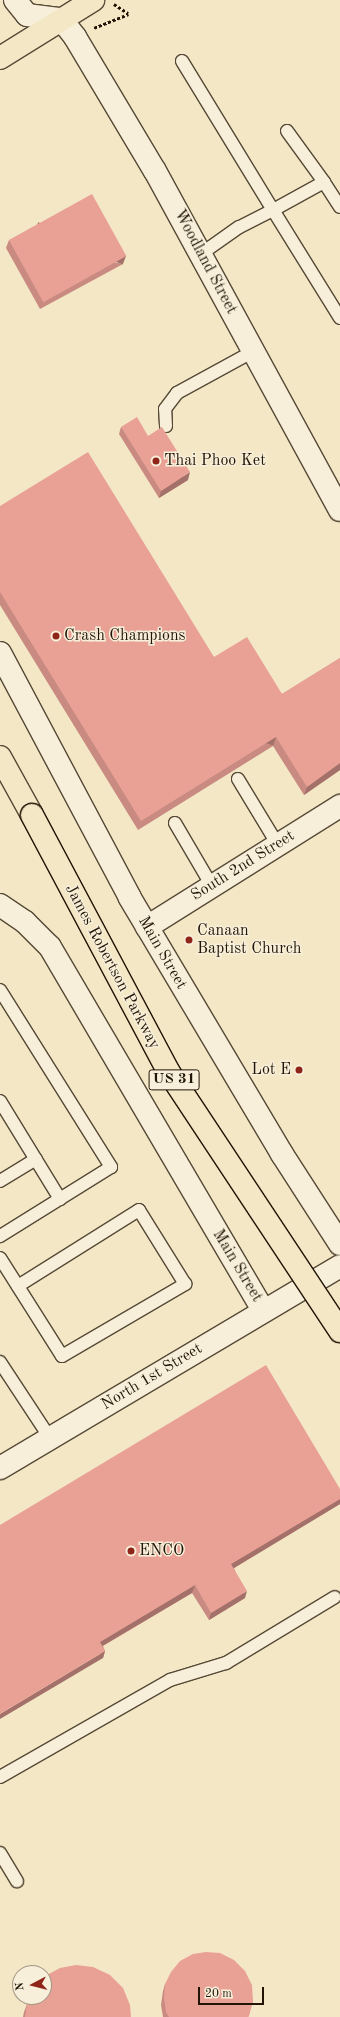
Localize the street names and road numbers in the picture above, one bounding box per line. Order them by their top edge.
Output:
street label: Woodland Street [169,206,241,318]
street label: South 2nd Street [188,827,298,905]
street label: James Robertson Parkway [60,881,164,1053]
street label: Main Street [133,913,191,993]
road number: US 31 [148,1067,200,1093]
street label: Main Street [208,1226,266,1306]
street label: North 1st Street [98,1339,206,1415]

